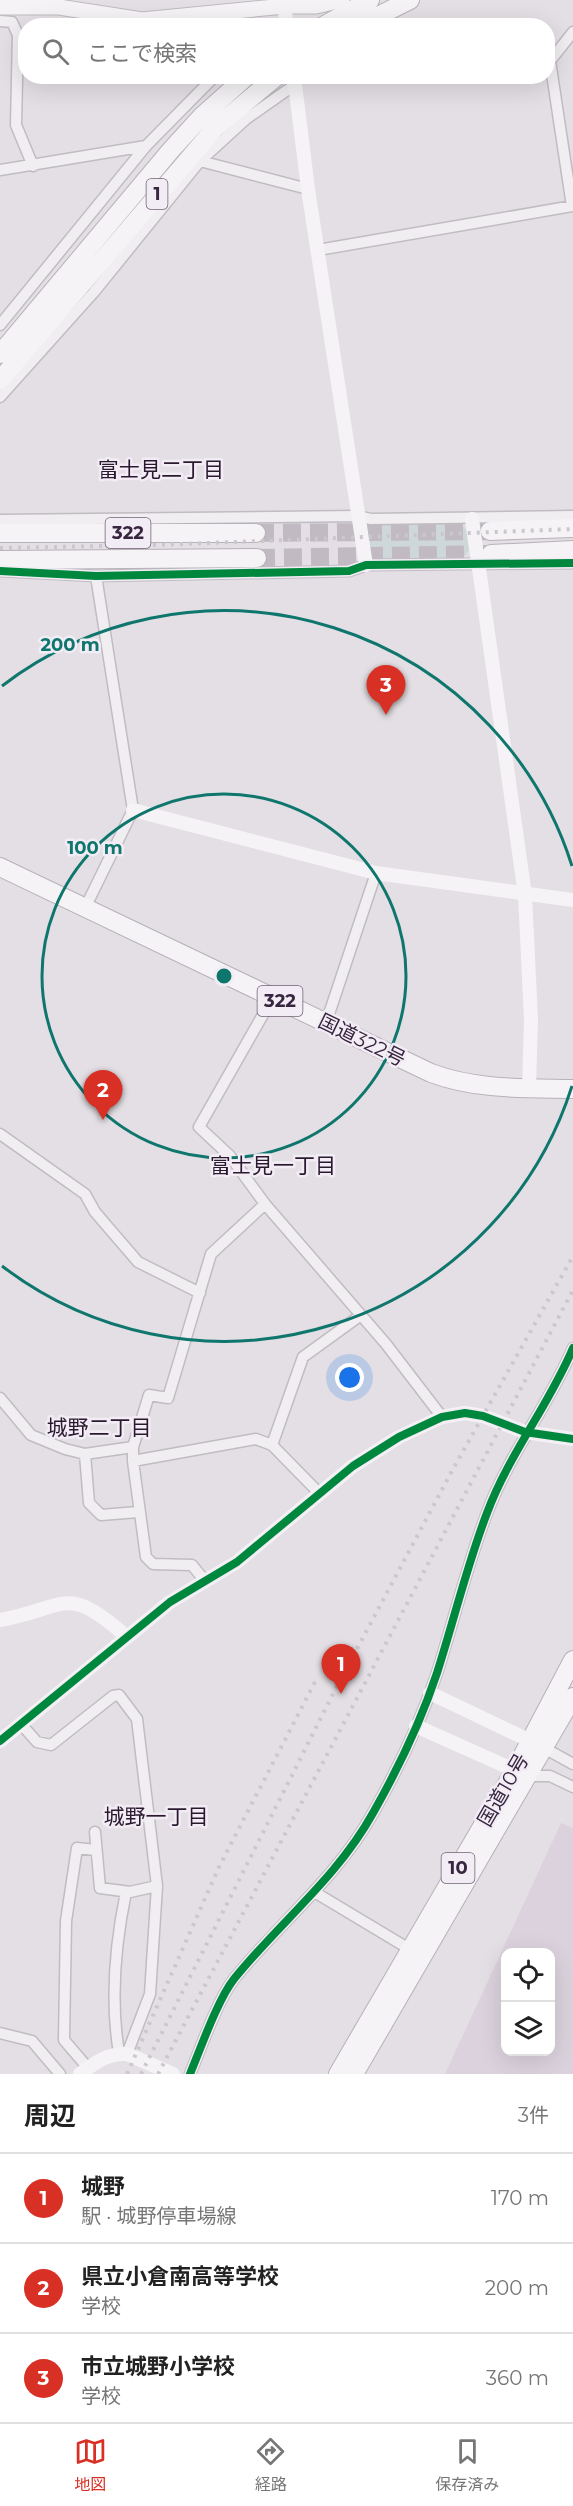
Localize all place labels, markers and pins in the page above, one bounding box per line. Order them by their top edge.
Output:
pin: 3 [366,666,406,715]
centre of rings [214,966,234,986]
pin: 2 [84,1070,122,1120]
pin: 1 [322,1644,360,1694]

